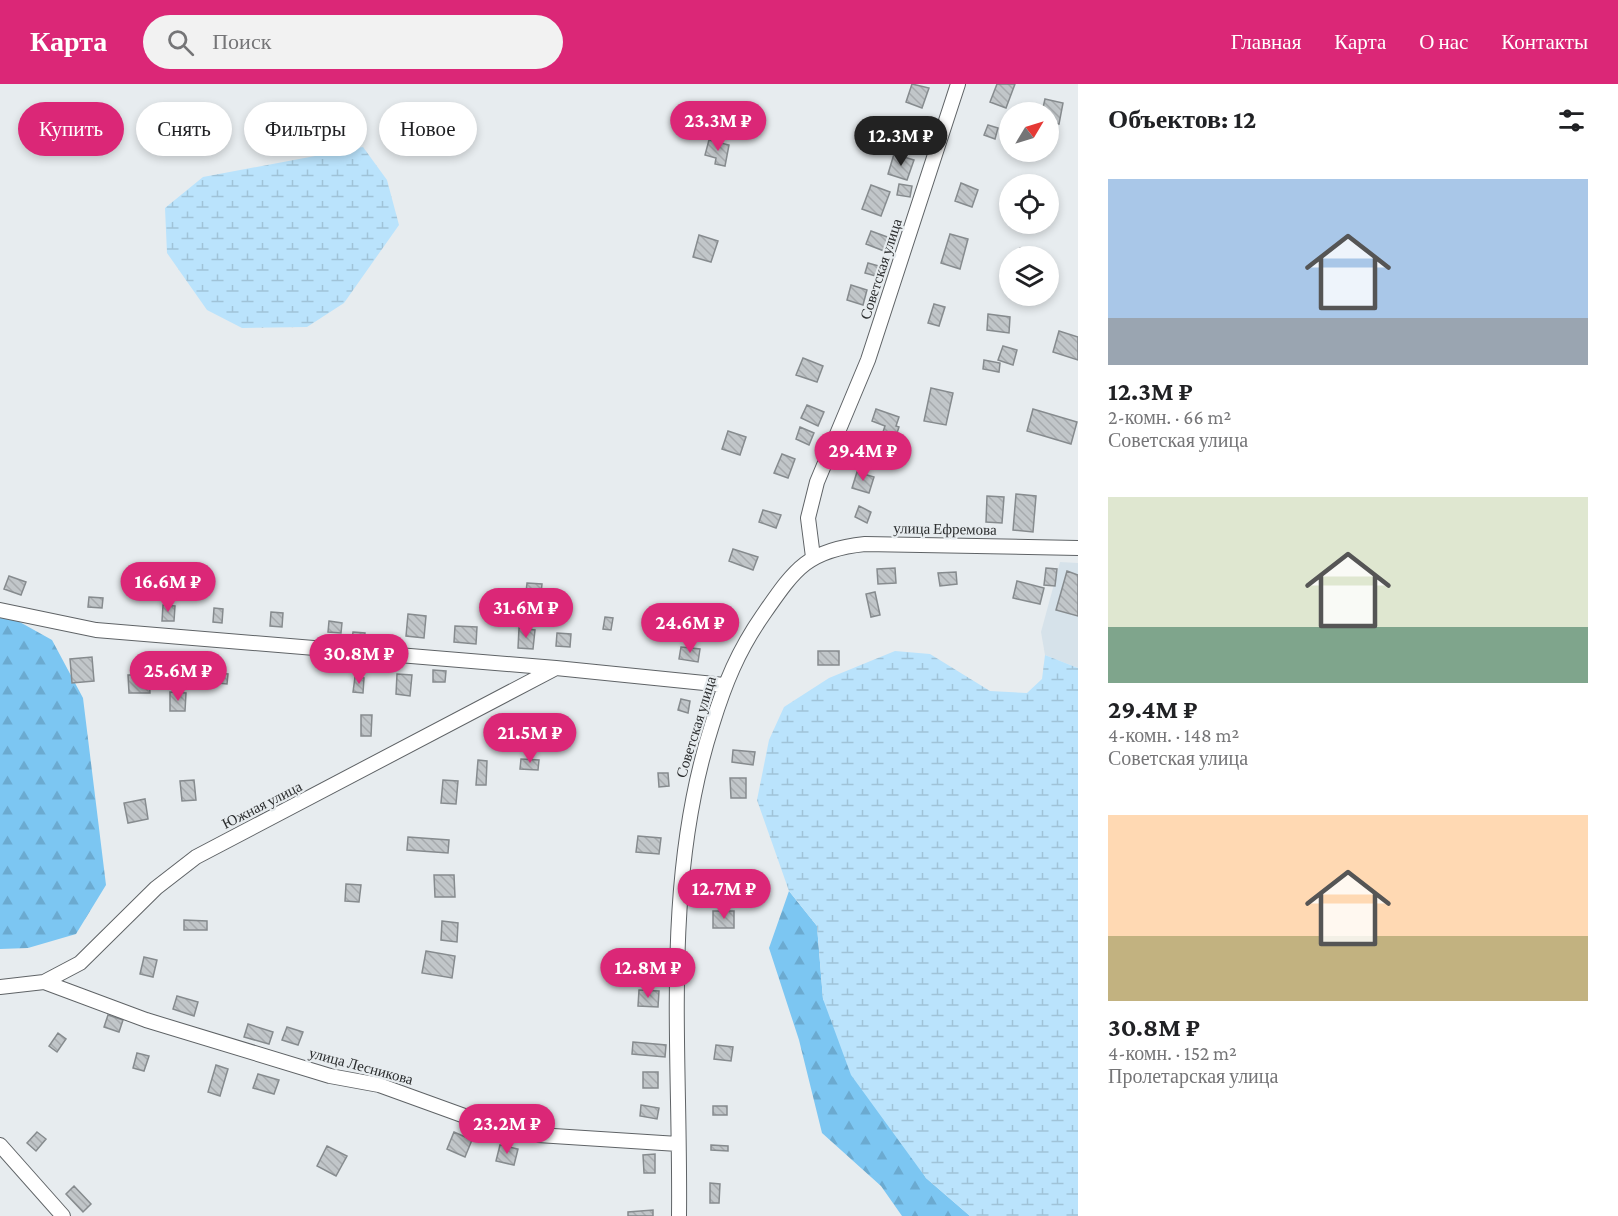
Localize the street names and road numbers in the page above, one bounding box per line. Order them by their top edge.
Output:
street label: Советская улица [857,216,905,321]
street label: улица Ефремова [893,520,997,538]
street label: Советская улица [673,674,719,780]
street label: Южная улица [219,778,305,832]
street label: улица Лесникова [307,1044,415,1088]

